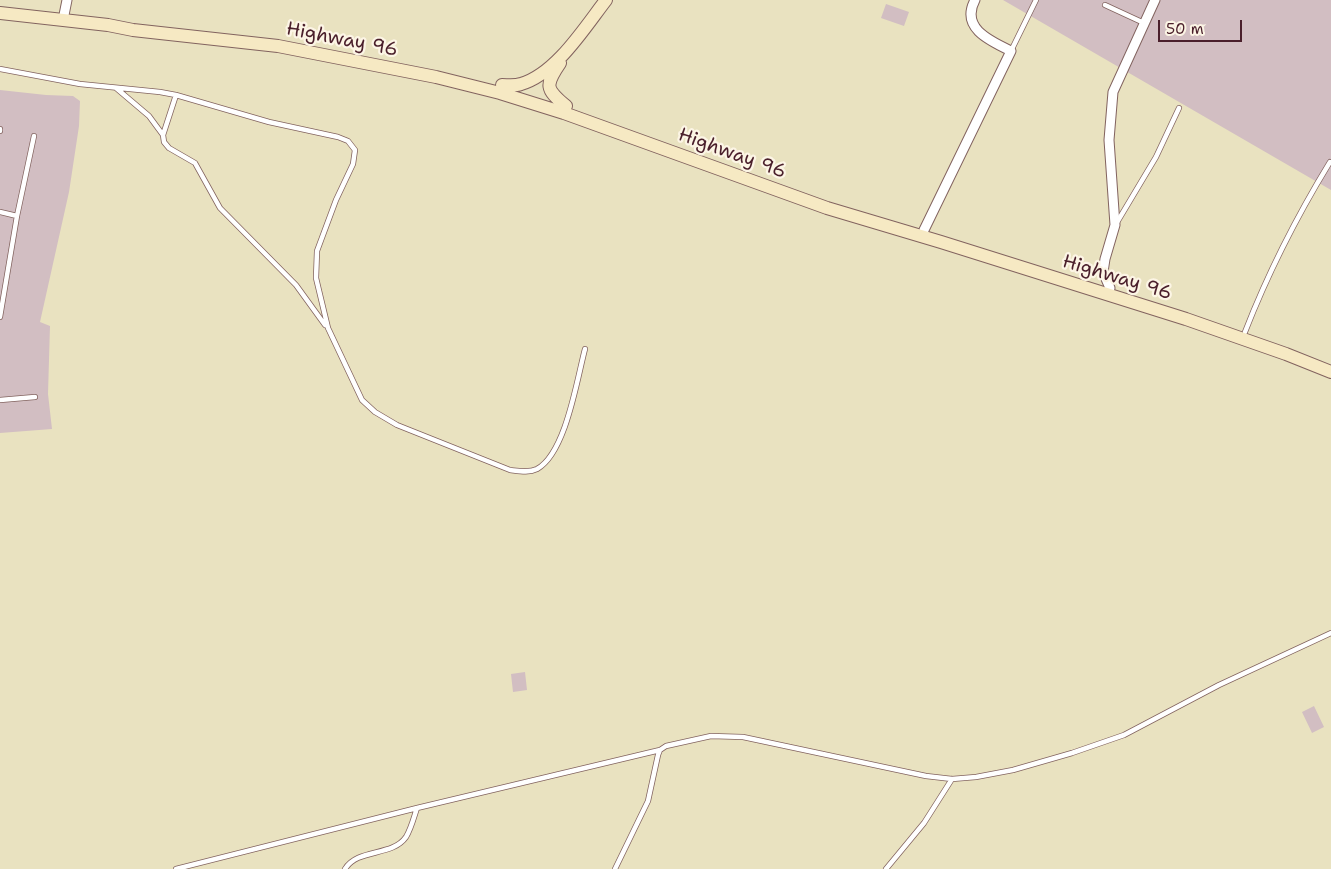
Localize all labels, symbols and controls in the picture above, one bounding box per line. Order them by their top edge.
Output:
scale bar [1161,10,1245,42]
street label: Highway 96 [284,18,400,62]
text: 50 m [1166,19,1204,39]
street label: Highway 96 [675,124,789,184]
street label: Highway 96 [1060,251,1174,305]

